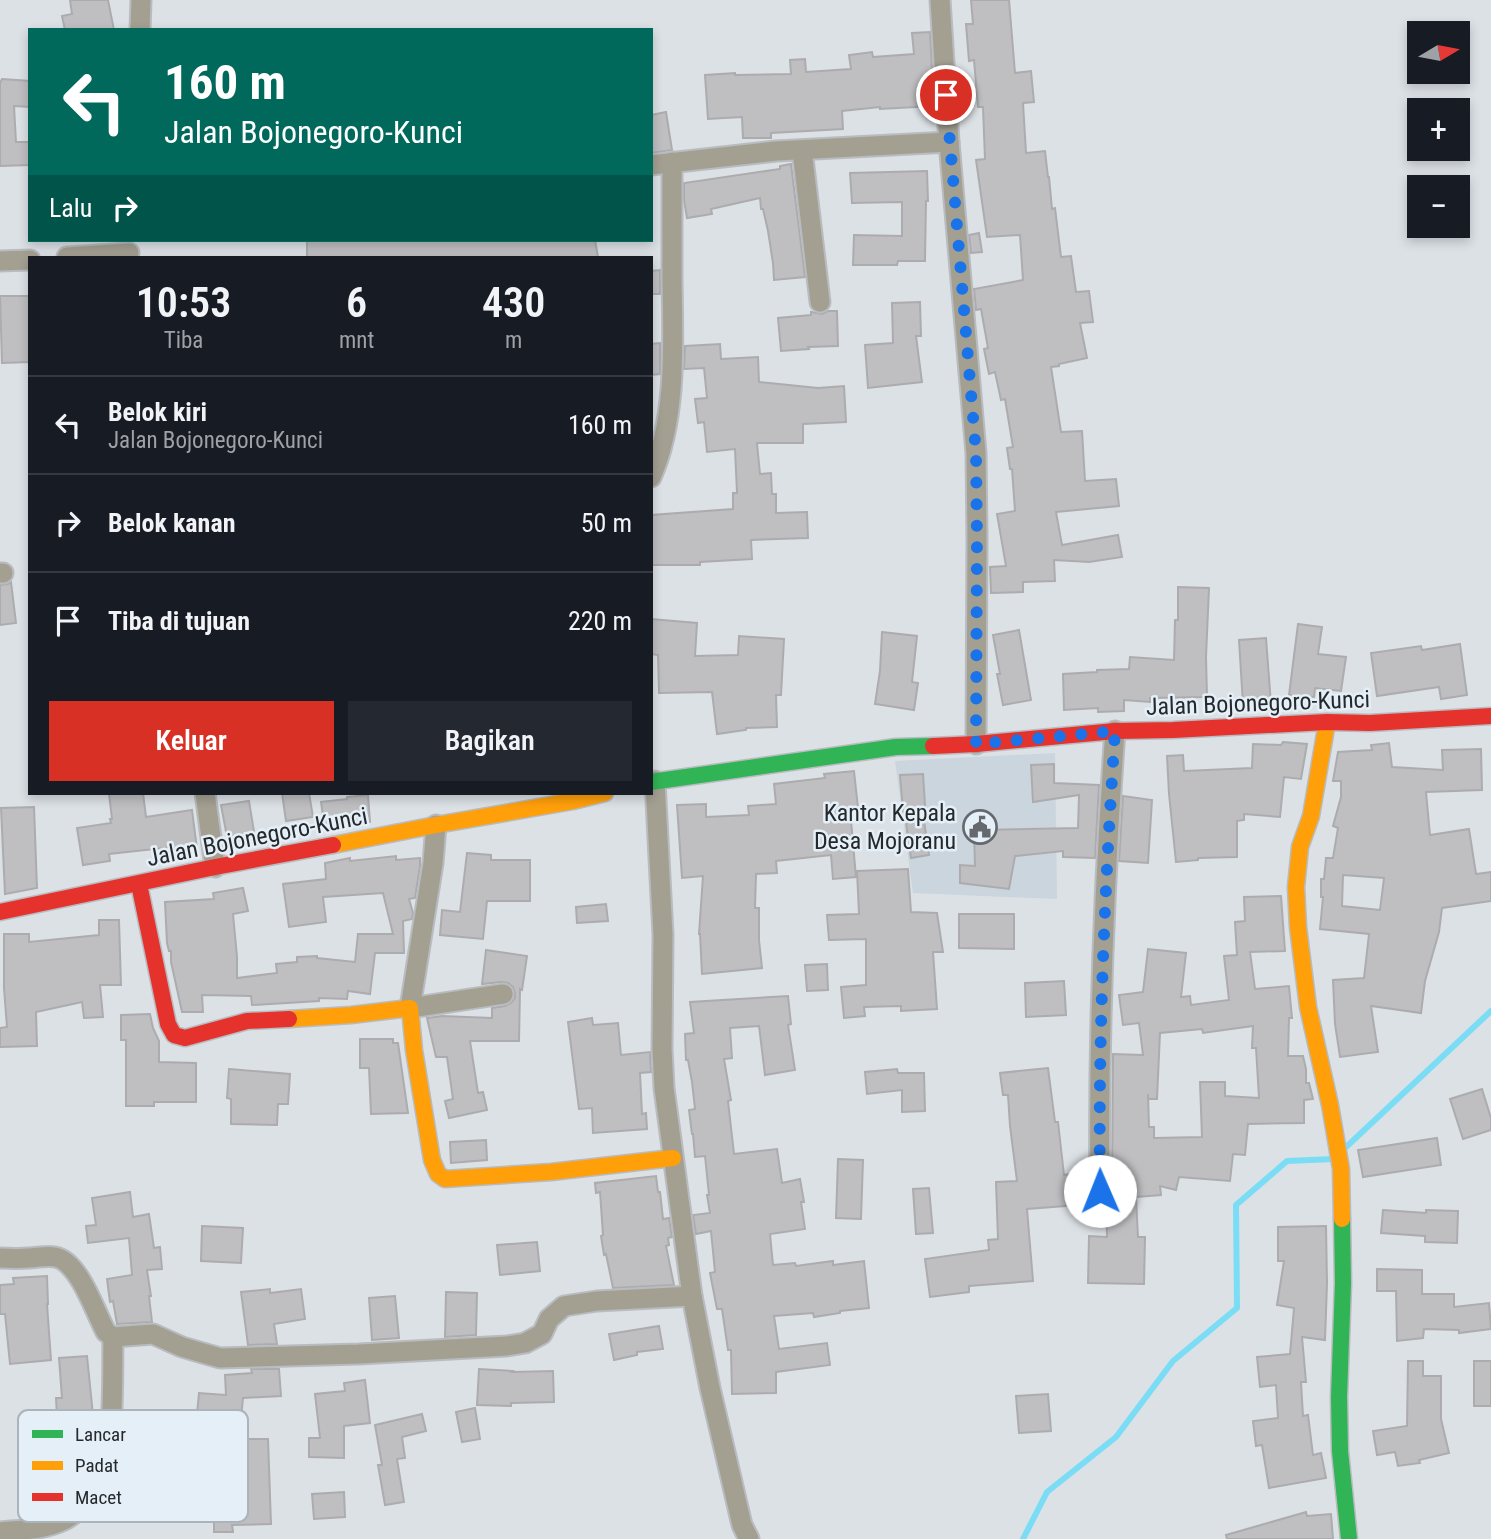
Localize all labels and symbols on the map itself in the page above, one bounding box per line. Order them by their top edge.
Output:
north arrow [1407,21,1470,84]
pin [916,65,976,125]
street label: Jalan Bojonegoro-Kunci [1145,685,1371,721]
place label: Kantor Kepala Desa Mojoranu [814,799,956,855]
street label: Jalan Bojonegoro-Kunci [144,802,370,872]
public building icon: Kantor Kepala Desa Mojoranu [961,808,999,846]
position arrow [1063,1154,1137,1228]
legend [18,1410,248,1522]
text: Lancar [75,1423,126,1446]
text: Padat [75,1454,119,1477]
text: Macet [75,1486,122,1509]

